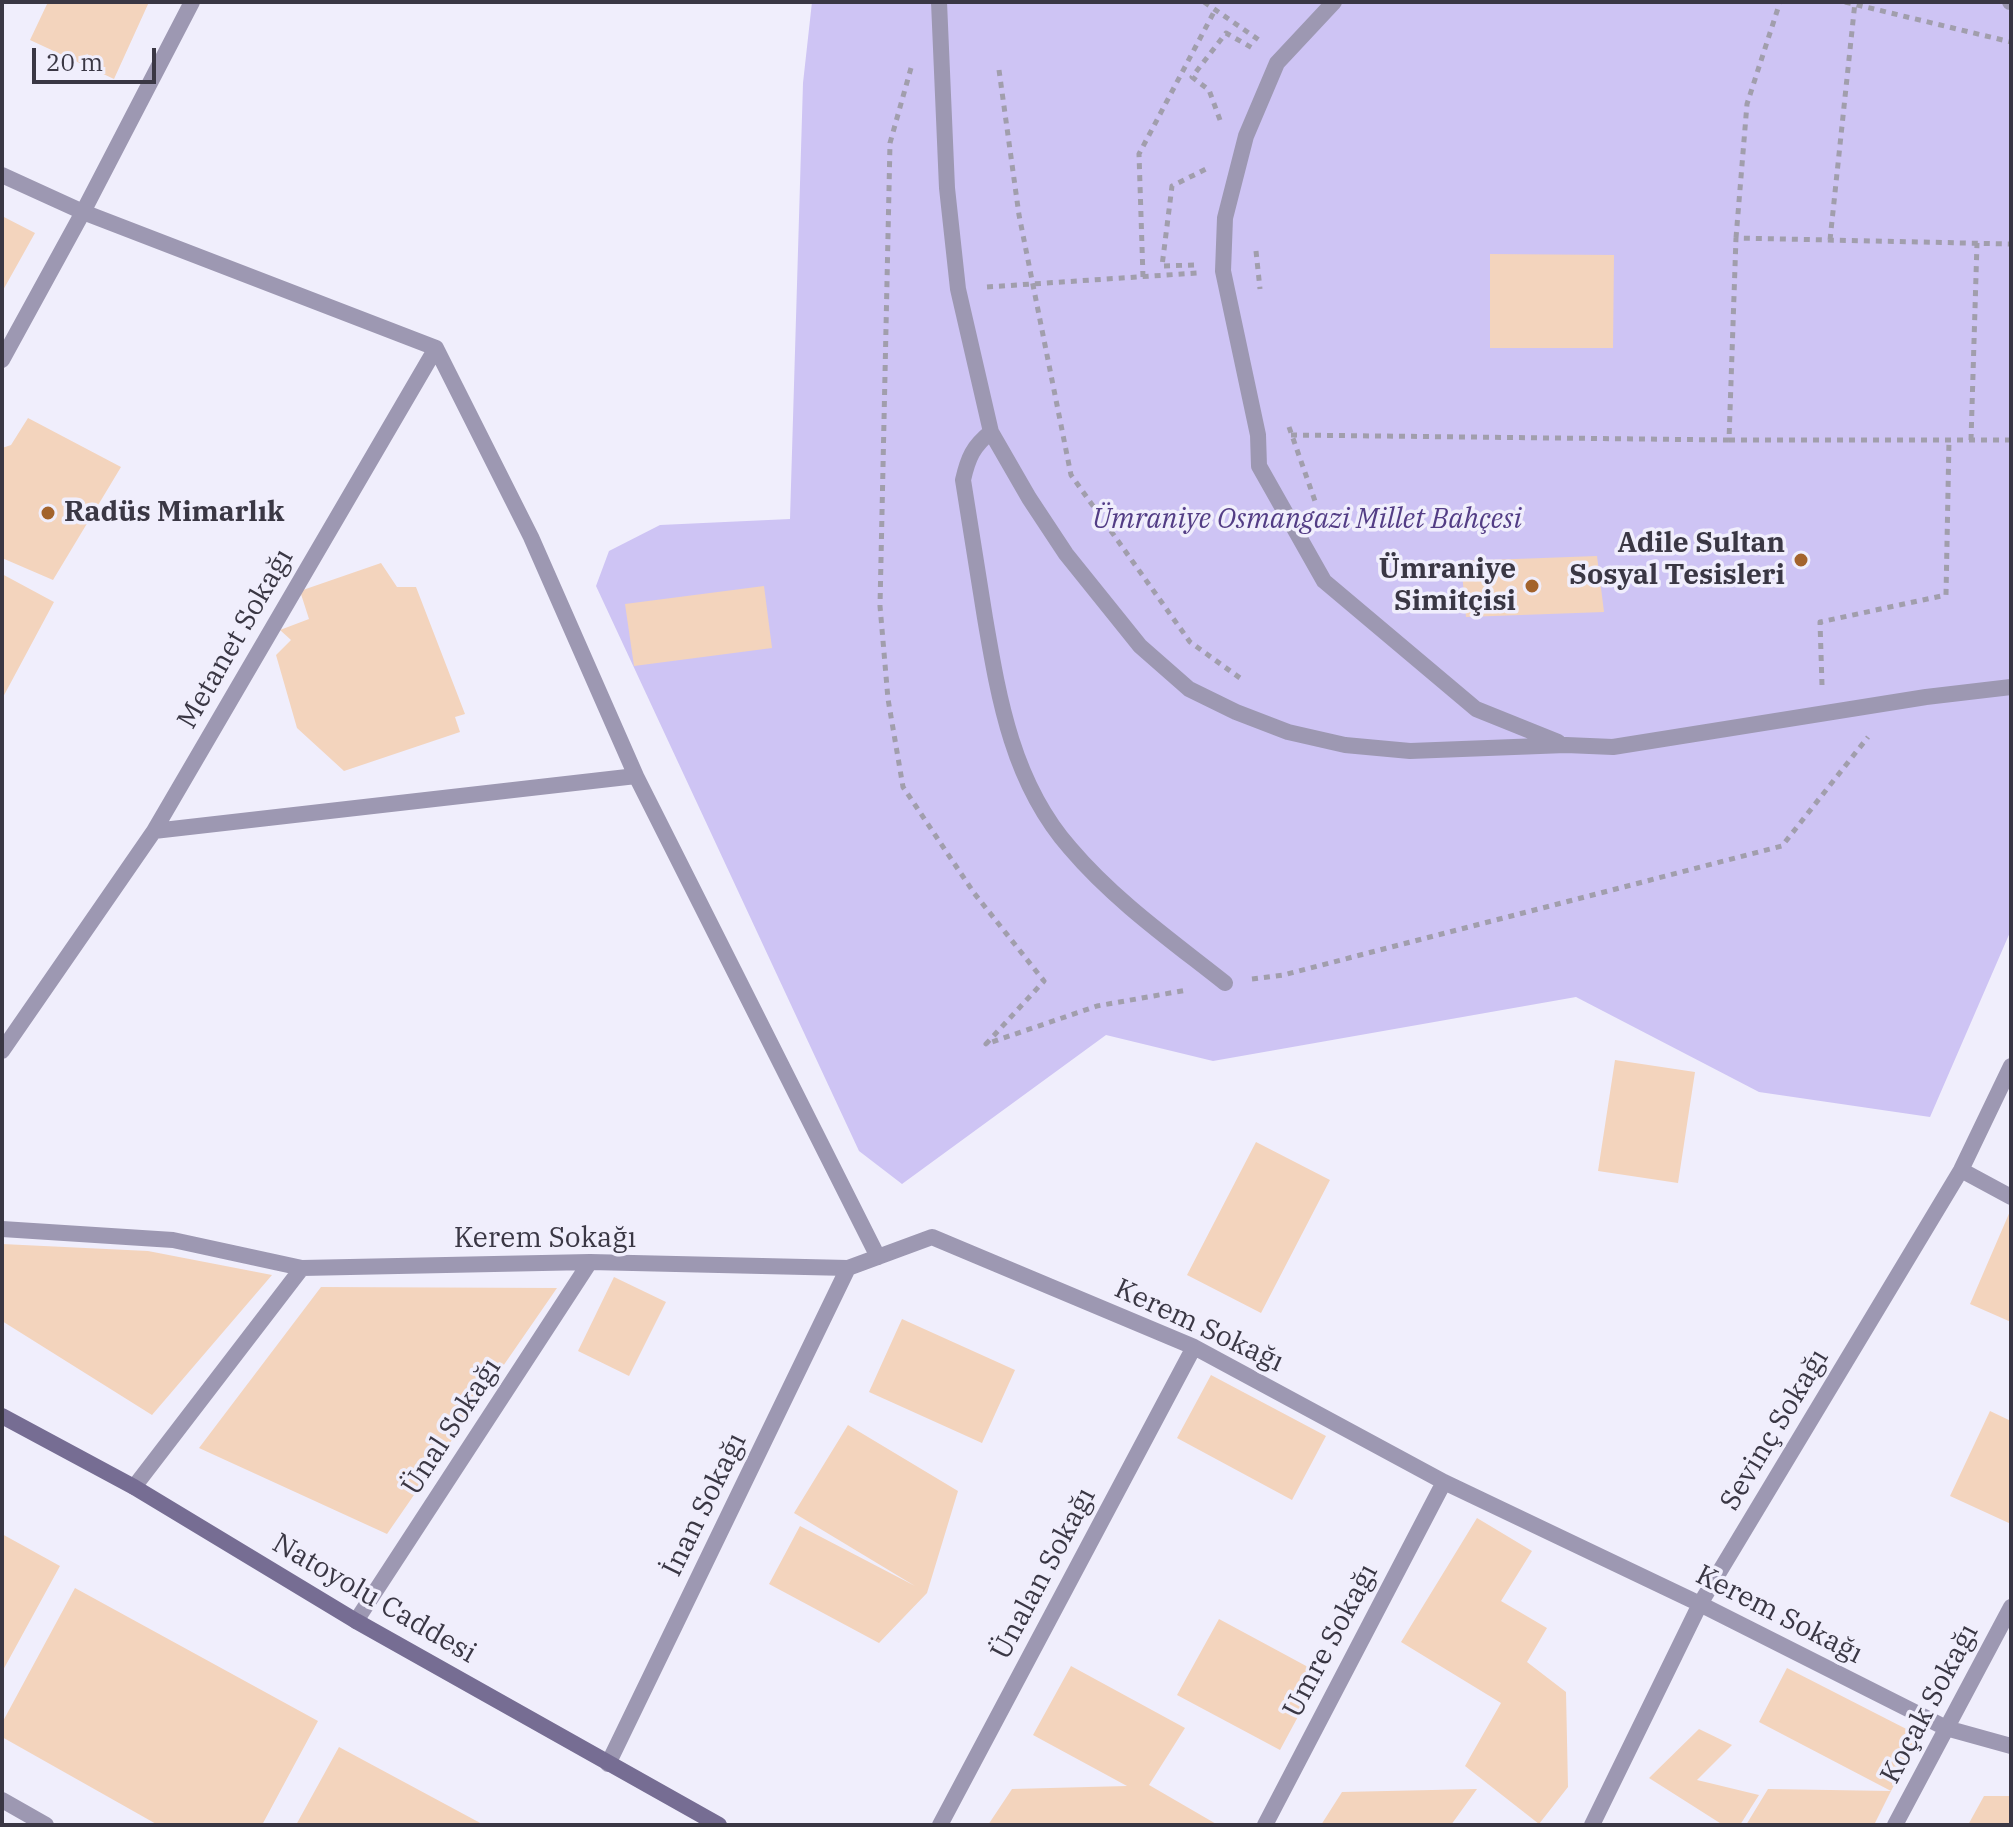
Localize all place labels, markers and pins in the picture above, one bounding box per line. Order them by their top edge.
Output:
place label: Radüs Mimarlık [64,496,284,530]
marker: Radüs Mimarlık [39,504,57,522]
place label: Adile Sultan Sosyal Tesisleri [1569,527,1785,593]
marker: Adile Sultan Sosyal Tesisleri [1792,551,1810,569]
place label: Ümraniye Simitçisi [1378,553,1516,619]
marker: Ümraniye Simitçisi [1523,577,1541,595]

